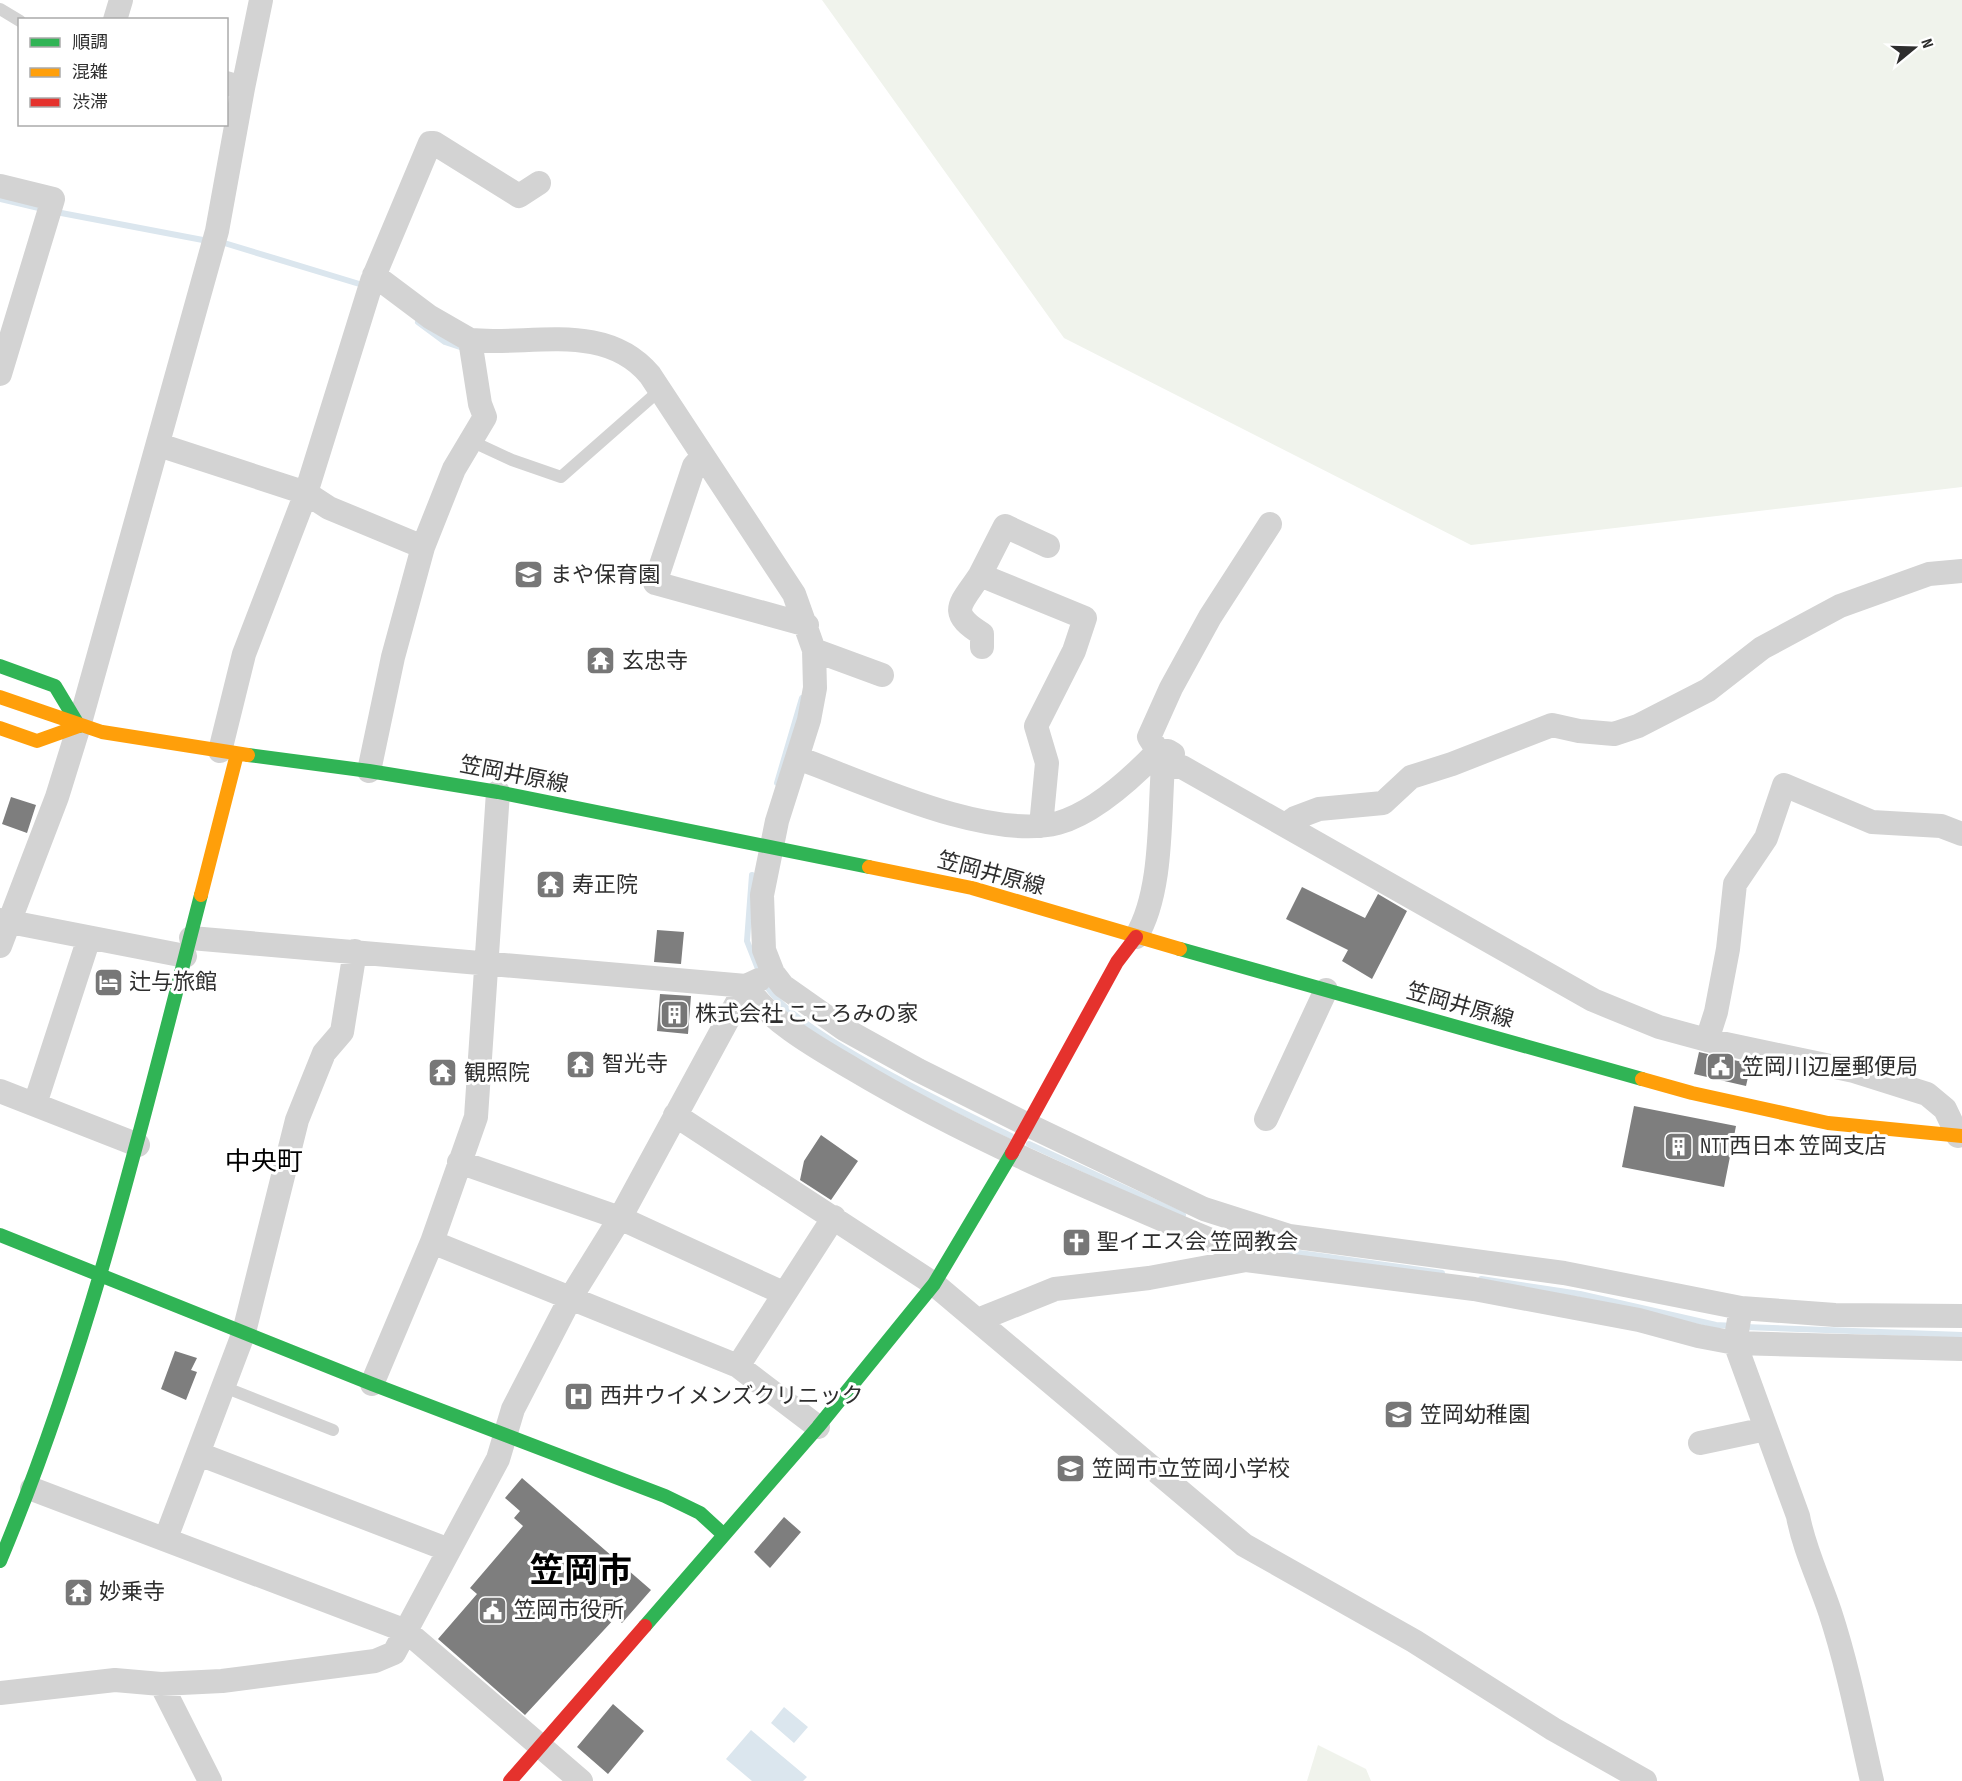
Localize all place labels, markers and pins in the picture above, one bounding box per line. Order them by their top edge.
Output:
school or university icon: まや保育園 [513,559,545,591]
place label: まや保育園 [550,562,660,589]
temple icon: 玄忠寺 [585,645,617,677]
place label: 玄忠寺 [622,648,688,675]
temple icon: 寿正院 [535,869,567,901]
place label: 寿正院 [572,872,638,899]
hotel icon: 辻与旅館 [92,966,124,998]
place label: 辻与旅館 [129,969,217,996]
building icon: 株式会社 こころみの家 [658,998,690,1030]
place label: 株式会社 こころみの家 [695,1001,919,1028]
temple icon: 智光寺 [565,1048,597,1080]
place label: 智光寺 [602,1051,668,1078]
public building icon: 笠岡川辺屋郵便局 [1705,1051,1737,1083]
place label: 笠岡川辺屋郵便局 [1742,1054,1918,1081]
temple icon: 観照院 [427,1057,459,1089]
place label: 観照院 [464,1060,530,1087]
building icon: NTT西日本 笠岡支店 [1663,1130,1695,1162]
place label: NTT西日本 笠岡支店 [1700,1133,1887,1160]
church icon: 聖イエス会 笠岡教会 [1060,1226,1092,1258]
place label: 聖イエス会 笠岡教会 [1097,1229,1298,1256]
hospital icon: 西井ウイメンズクリニック [563,1380,595,1412]
place label: 西井ウイメンズクリニック [600,1383,864,1410]
school or university icon: 笠岡幼稚園 [1383,1399,1415,1431]
place label: 笠岡幼稚園 [1420,1402,1530,1429]
school or university icon: 笠岡市立笠岡小学校 [1055,1453,1087,1485]
place label: 笠岡市立笠岡小学校 [1092,1456,1290,1483]
temple icon: 妙乗寺 [62,1576,94,1608]
place label: 妙乗寺 [99,1579,165,1606]
public building icon: 笠岡市役所 [477,1594,509,1626]
place label: 笠岡市役所 [514,1597,624,1624]

